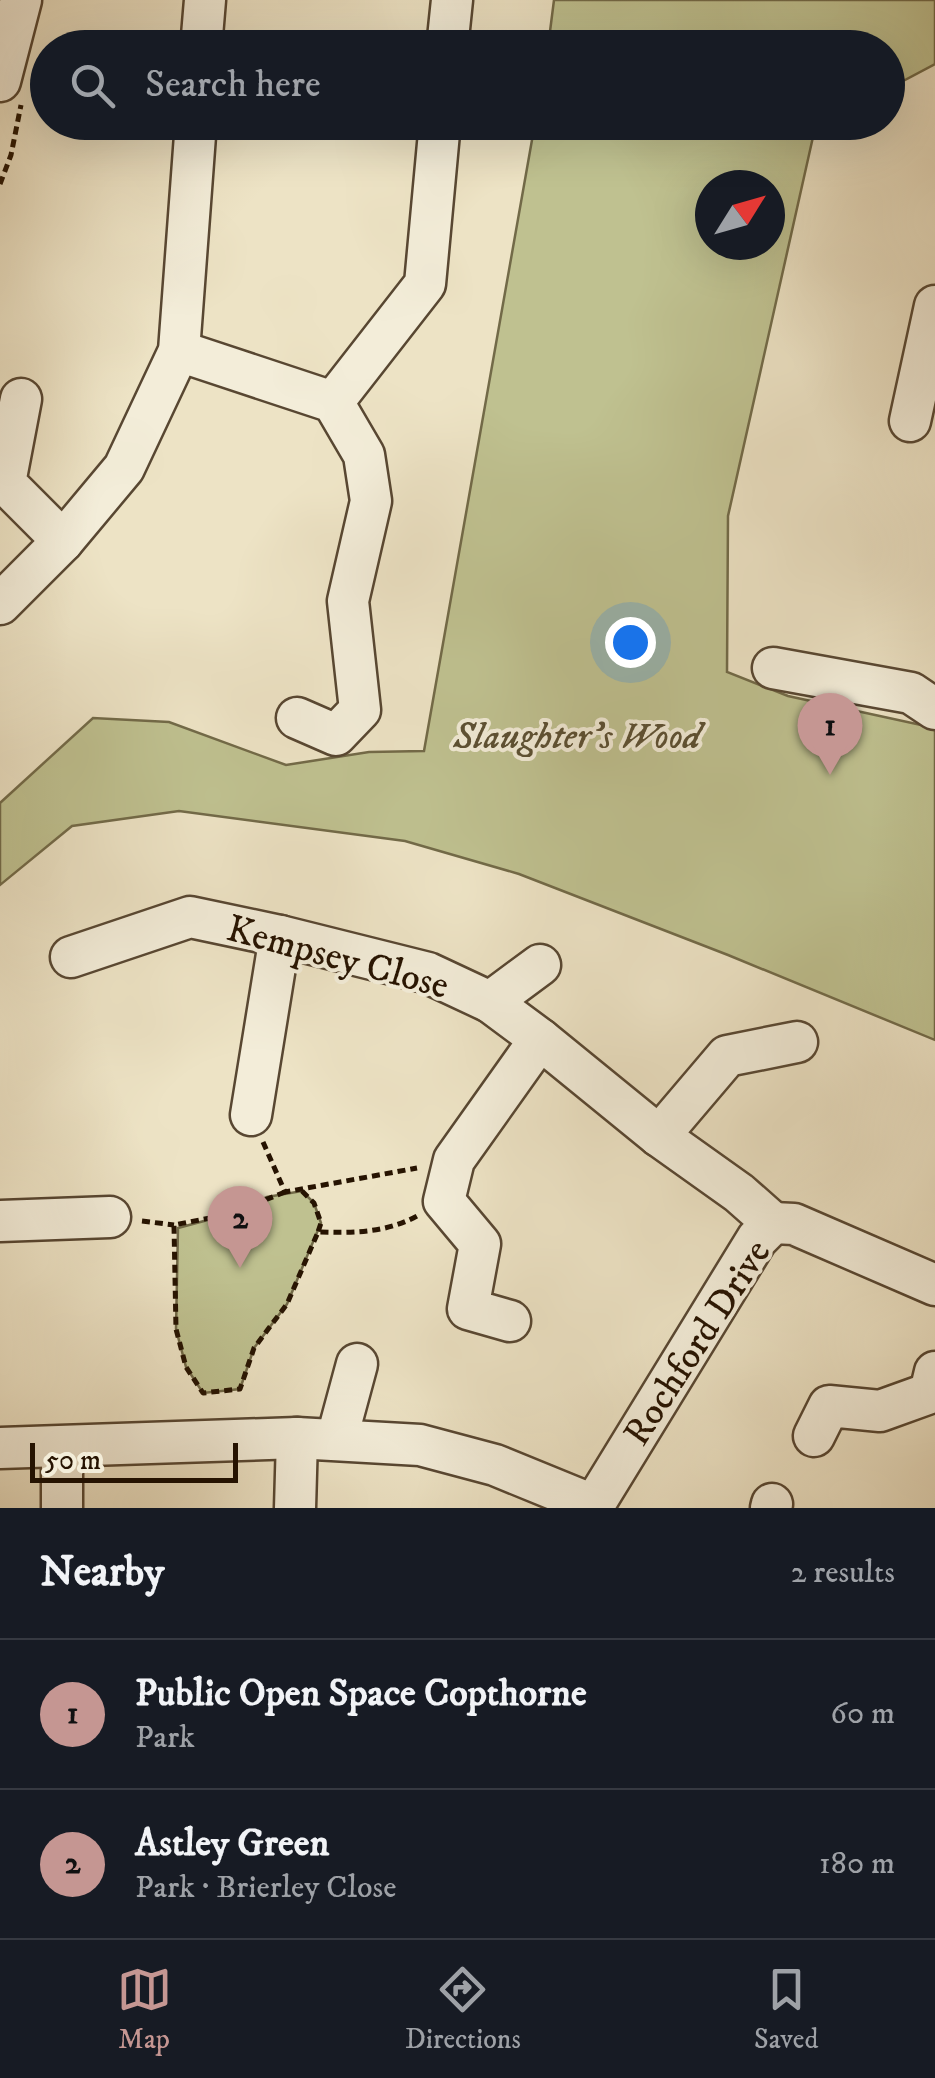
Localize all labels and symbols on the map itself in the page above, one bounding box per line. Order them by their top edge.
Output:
north arrow [695,170,785,260]
your location [605,617,656,668]
pin: 1 [798,692,862,775]
park label: Slaughter's Wood [452,713,706,761]
street label: Kempsey Close [221,905,454,1011]
pin: 2 [208,1186,272,1268]
street label: Rochford Drive [613,1231,782,1455]
scale bar [30,1438,238,1482]

